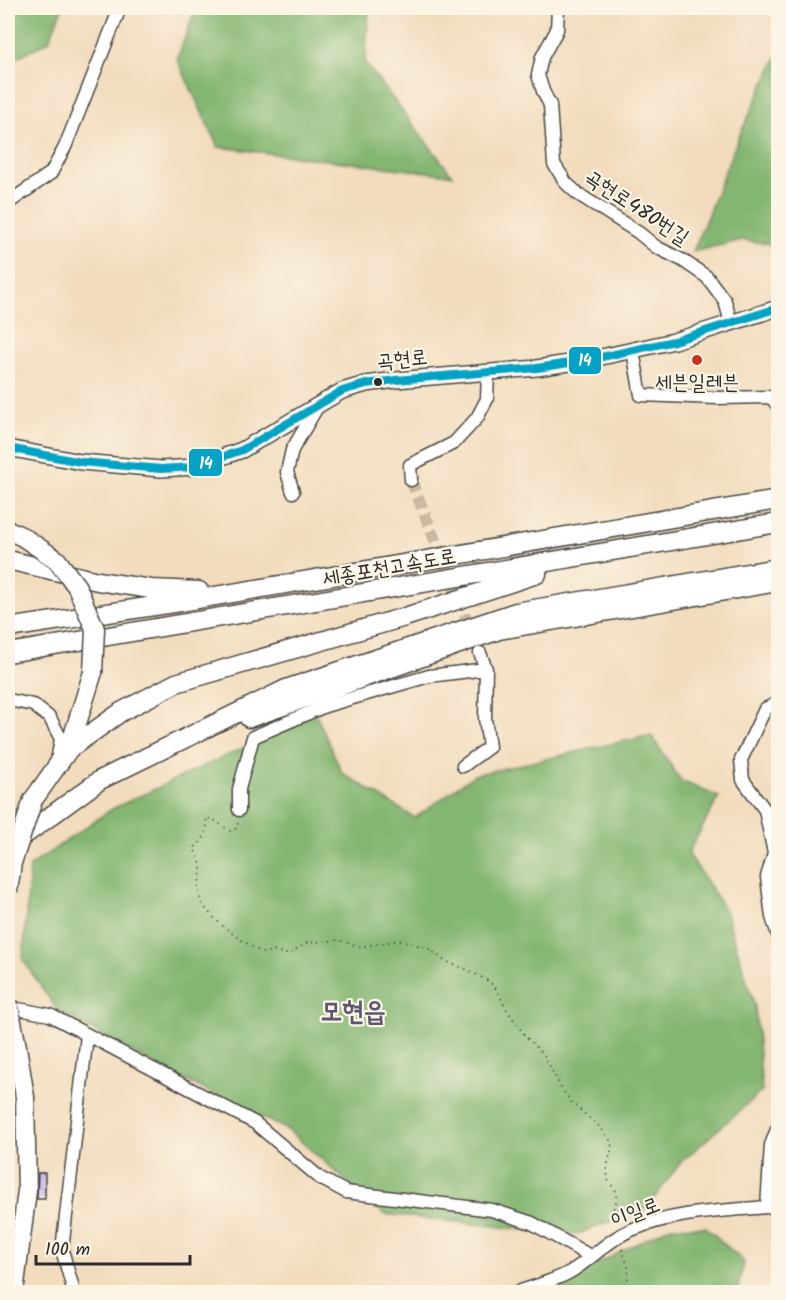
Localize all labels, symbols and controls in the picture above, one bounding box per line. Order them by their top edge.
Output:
street label: 곡현로480번길 [577,162,695,255]
street label: 곡현로 [375,341,429,380]
line badge: 14 [568,346,602,375]
text: 14 [578,349,592,374]
marker: 세븐일레븐 [690,353,704,367]
place label: 세븐일레븐 [655,367,739,400]
unlabelled marker [372,376,384,388]
line badge: 14 [188,448,223,477]
text: 14 [199,452,213,477]
street label: 세종포천고속도로 [320,540,459,596]
district label: 모현읍 [320,991,386,1034]
street label: 이일로 [606,1189,665,1238]
scale bar [36,1228,190,1266]
text: 100 m [45,1236,90,1265]

